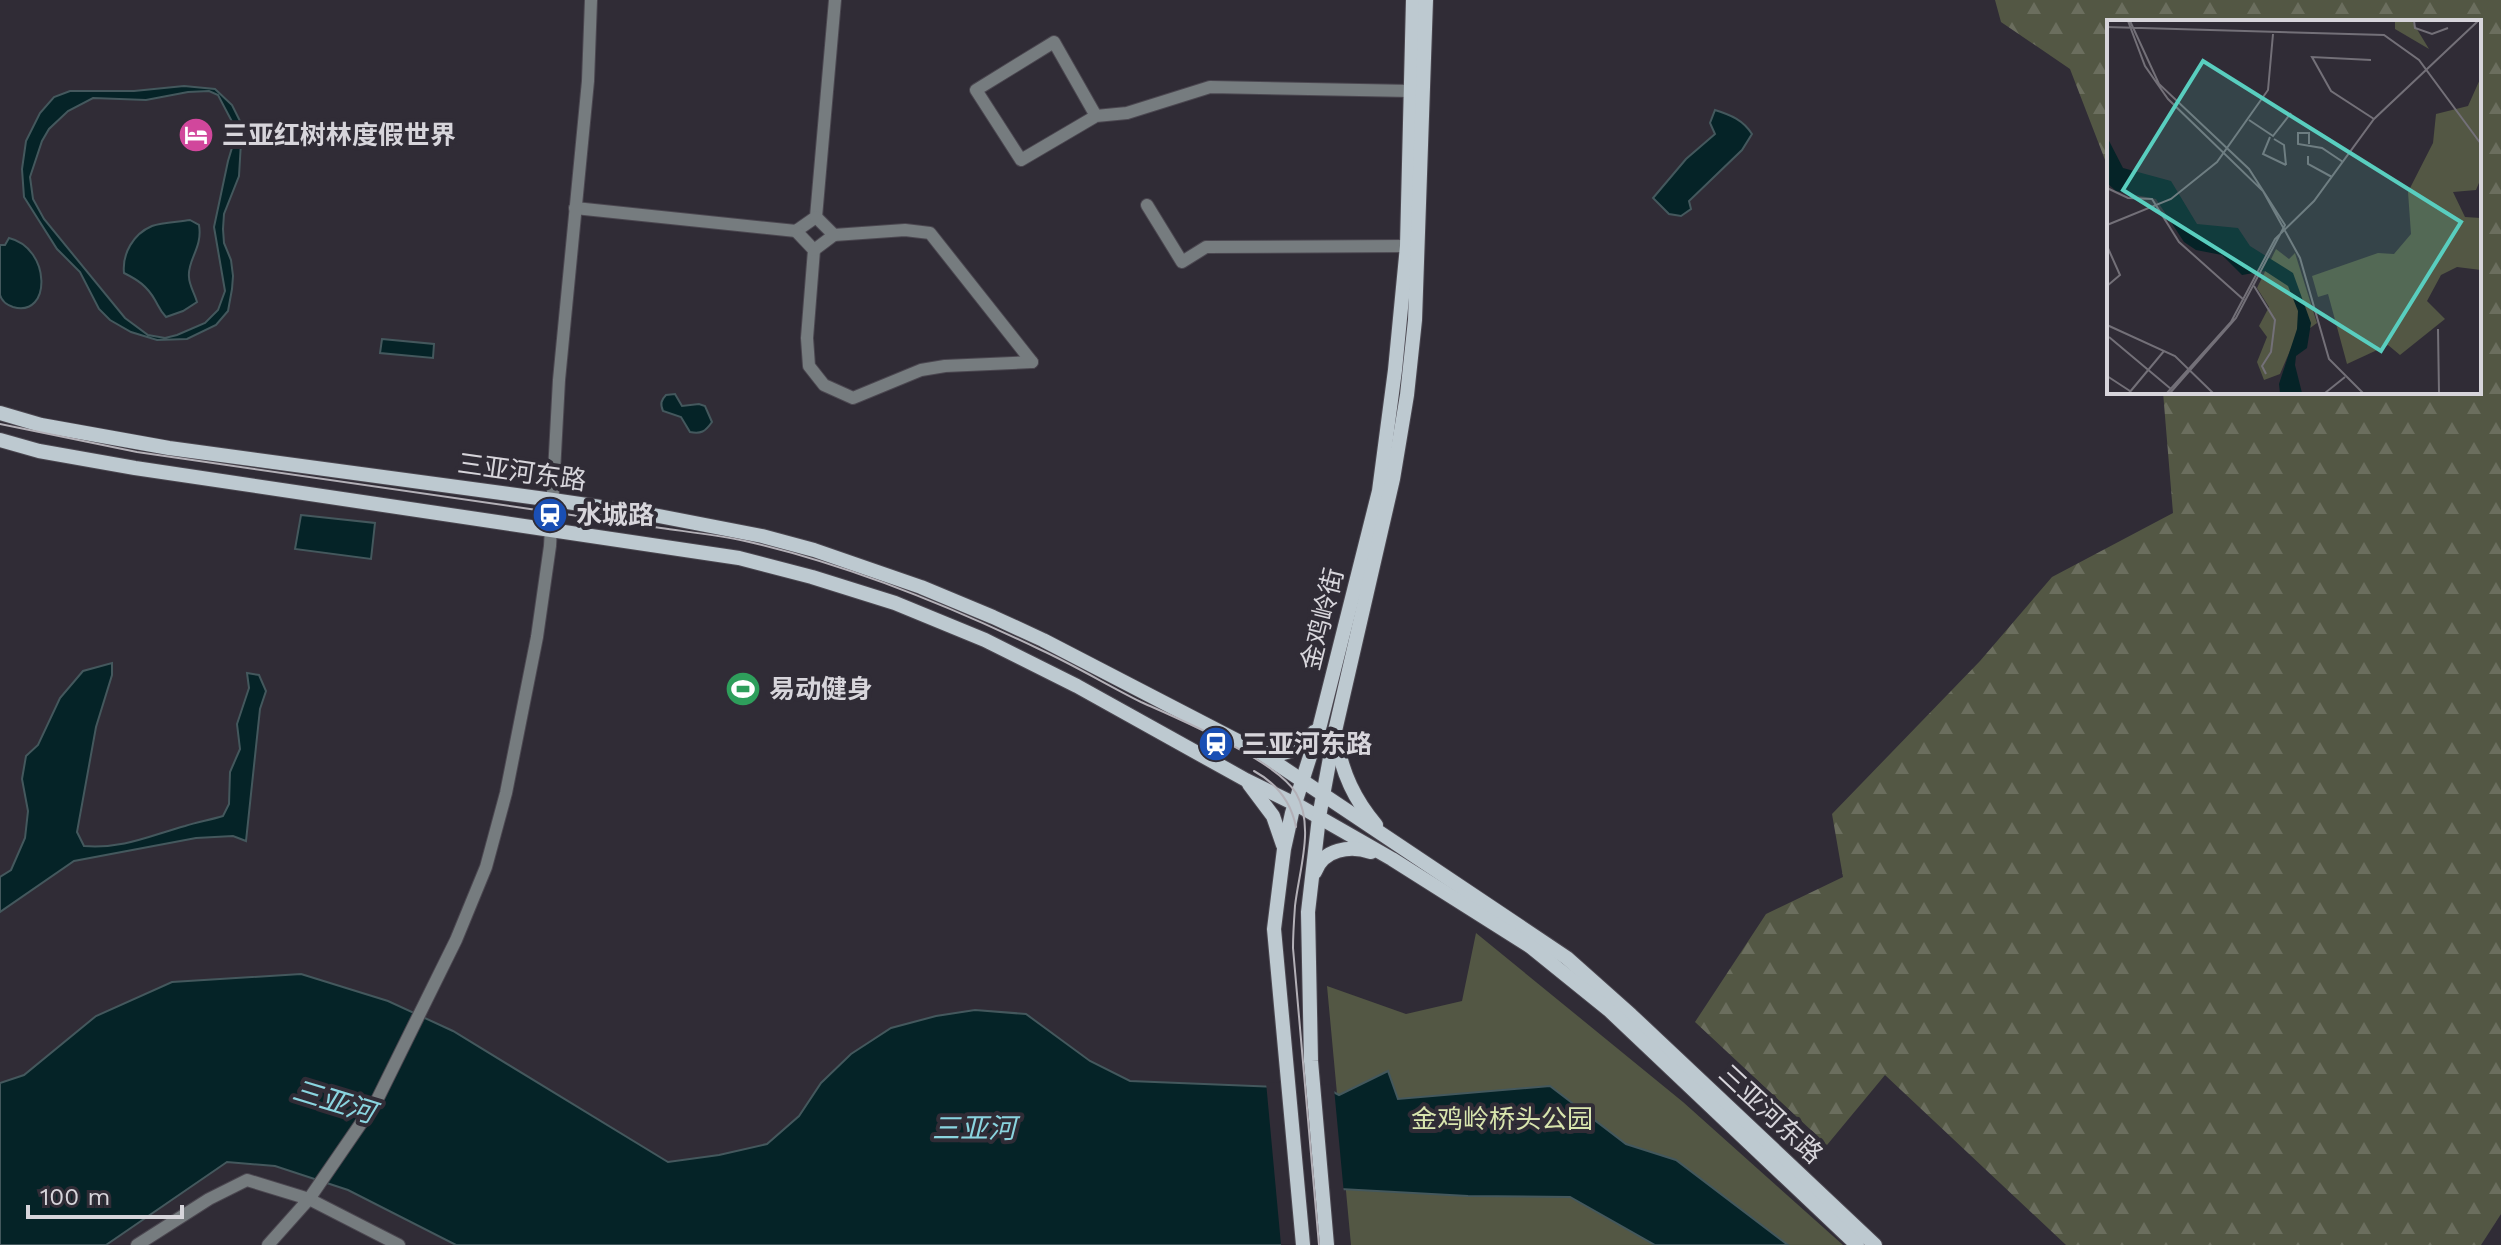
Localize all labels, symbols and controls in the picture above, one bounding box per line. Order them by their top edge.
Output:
inset map [2107,20,2481,394]
hotel icon: 三亚红树林度假世界 [177,116,215,154]
place label: 三亚红树林度假世界 [222,120,456,150]
street label: 三亚河东路 [456,448,588,496]
station icon: 水城路 [531,496,569,534]
place label: 水城路 [576,500,654,530]
street label: 金鸡岭街 [1295,565,1349,673]
sports icon: 易动健身 [724,670,762,708]
place label: 易动健身 [769,674,873,704]
station icon: 三亚河东路 [1197,725,1235,763]
place label: 三亚河东路 [1242,729,1372,759]
street label: 三亚河东路 [1713,1059,1829,1169]
water label: 三亚河 [289,1073,384,1131]
park label: 金鸡岭桥头公园 [1411,1104,1593,1134]
water label: 三亚河 [932,1112,1021,1145]
scale bar [28,1169,182,1219]
text: 100 m [40,1183,110,1211]

